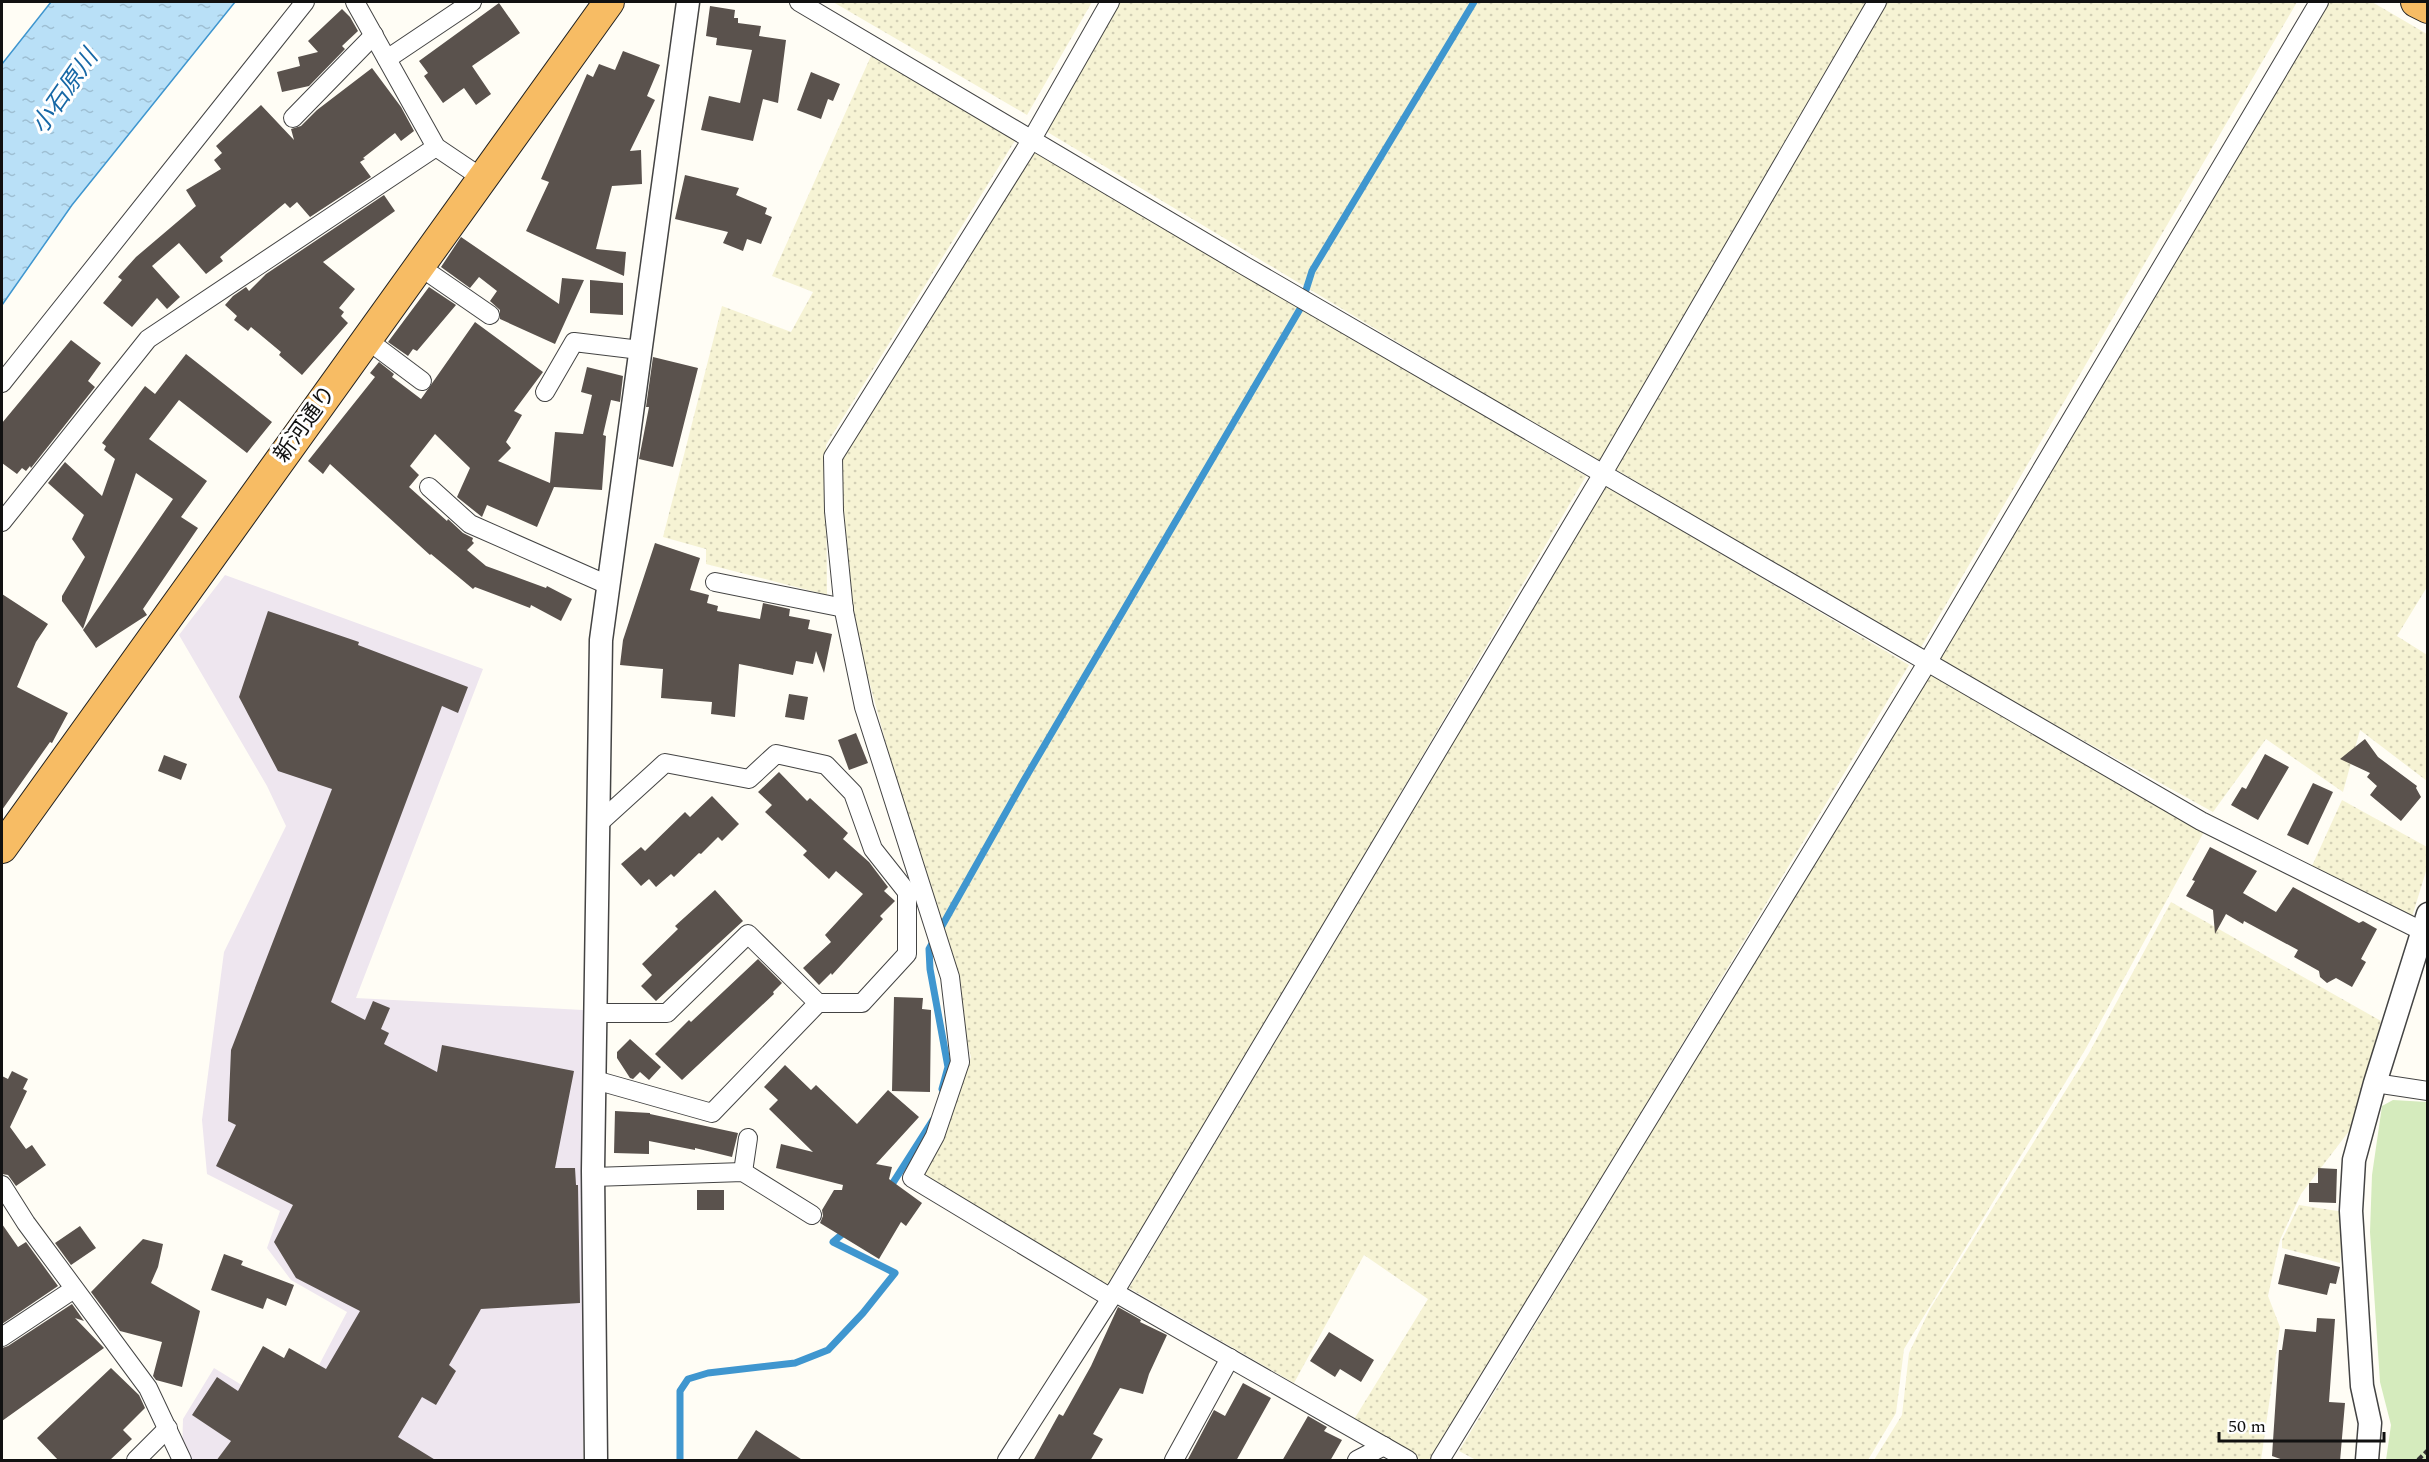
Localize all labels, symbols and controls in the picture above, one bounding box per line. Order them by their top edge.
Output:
water label: 小石原川 [23,40,109,142]
street label: 新河通り [266,379,344,469]
scale bar [2219,1405,2384,1443]
text: 50 m [2228,1413,2266,1440]

